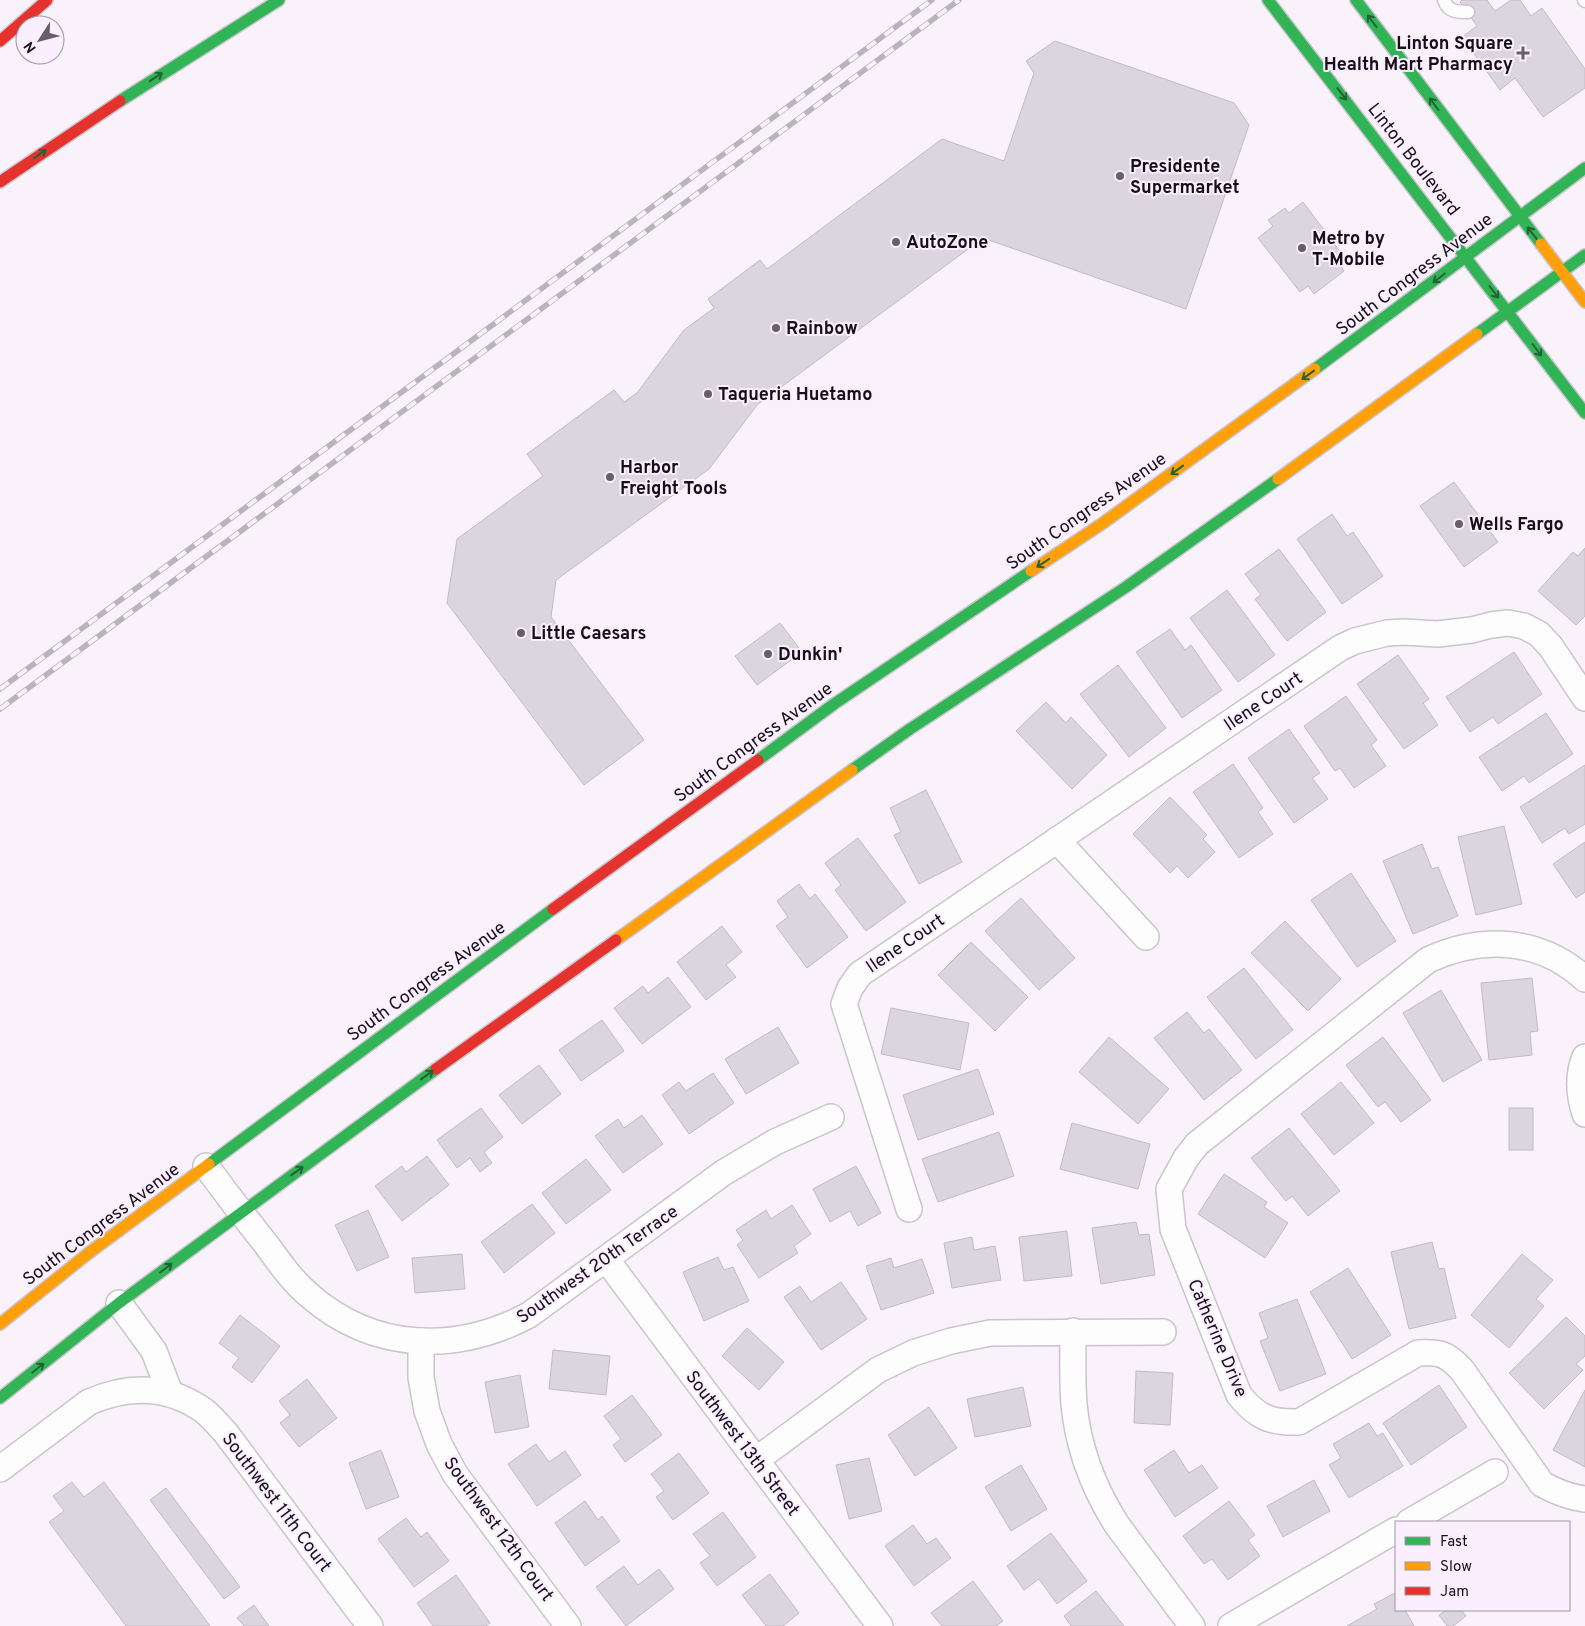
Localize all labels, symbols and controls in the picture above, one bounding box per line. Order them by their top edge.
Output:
north arrow [15,15,65,65]
one-way arrow [1366,15,1377,28]
place label: Linton Square Health Mart Pharmacy [1324,33,1513,77]
text: N [21,38,41,56]
marker: Linton Square Health Mart Pharmacy [1517,47,1529,59]
one-way arrow [149,72,163,83]
one-way arrow [1336,87,1347,100]
one-way arrow [1429,97,1439,111]
street label: Linton Boulevard [1362,99,1464,221]
one-way arrow [33,149,47,159]
place label: Presidente Supermarket [1130,156,1240,200]
marker: Presidente Supermarket [1114,170,1126,182]
street label: South Congress Avenue [1332,209,1498,342]
one-way arrow [1527,227,1538,240]
place label: Metro by T-Mobile [1312,228,1385,272]
place label: AutoZone [906,232,988,255]
marker: AutoZone [890,236,902,248]
marker: Metro by T-Mobile [1296,242,1308,254]
one-way arrow [1432,273,1446,283]
one-way arrow [1489,285,1499,299]
place label: Rainbow [786,318,858,341]
marker: Rainbow [770,322,782,334]
one-way arrow [1532,343,1543,356]
one-way arrow [1302,369,1315,380]
place label: Taqueria Huetamo [718,384,872,407]
marker: Taqueria Huetamo [702,388,714,400]
street label: South Congress Avenue [1002,448,1171,576]
place label: Harbor Freight Tools [620,457,727,501]
one-way arrow [1170,465,1184,475]
marker: Harbor Freight Tools [604,471,616,483]
place label: Wells Fargo [1469,514,1564,537]
marker: Wells Fargo [1453,518,1465,530]
one-way arrow [1037,558,1051,568]
place label: Little Caesars [531,623,646,646]
marker: Little Caesars [515,627,527,639]
place label: Dunkin' [778,644,842,667]
marker: Dunkin' [762,648,774,660]
street label: Ilene Court [1220,668,1308,737]
street label: South Congress Avenue [670,678,838,808]
street label: Ilene Court [862,910,950,979]
street label: South Congress Avenue [343,917,511,1047]
one-way arrow [420,1069,433,1080]
street label: South Congress Avenue [19,1159,185,1292]
one-way arrow [290,1166,304,1176]
street label: Southwest 20th Terrace [513,1201,683,1330]
one-way arrow [159,1263,173,1273]
street label: Catherine Drive [1181,1276,1252,1401]
one-way arrow [31,1362,44,1373]
street label: Southwest 13th Street [680,1367,804,1521]
street label: Southwest 11th Court [216,1429,336,1577]
street label: Southwest 12th Court [438,1453,558,1607]
legend [1395,1521,1570,1611]
text: Fast [1440,1533,1468,1552]
text: Slow [1440,1558,1472,1577]
text: Jam [1440,1583,1469,1602]

